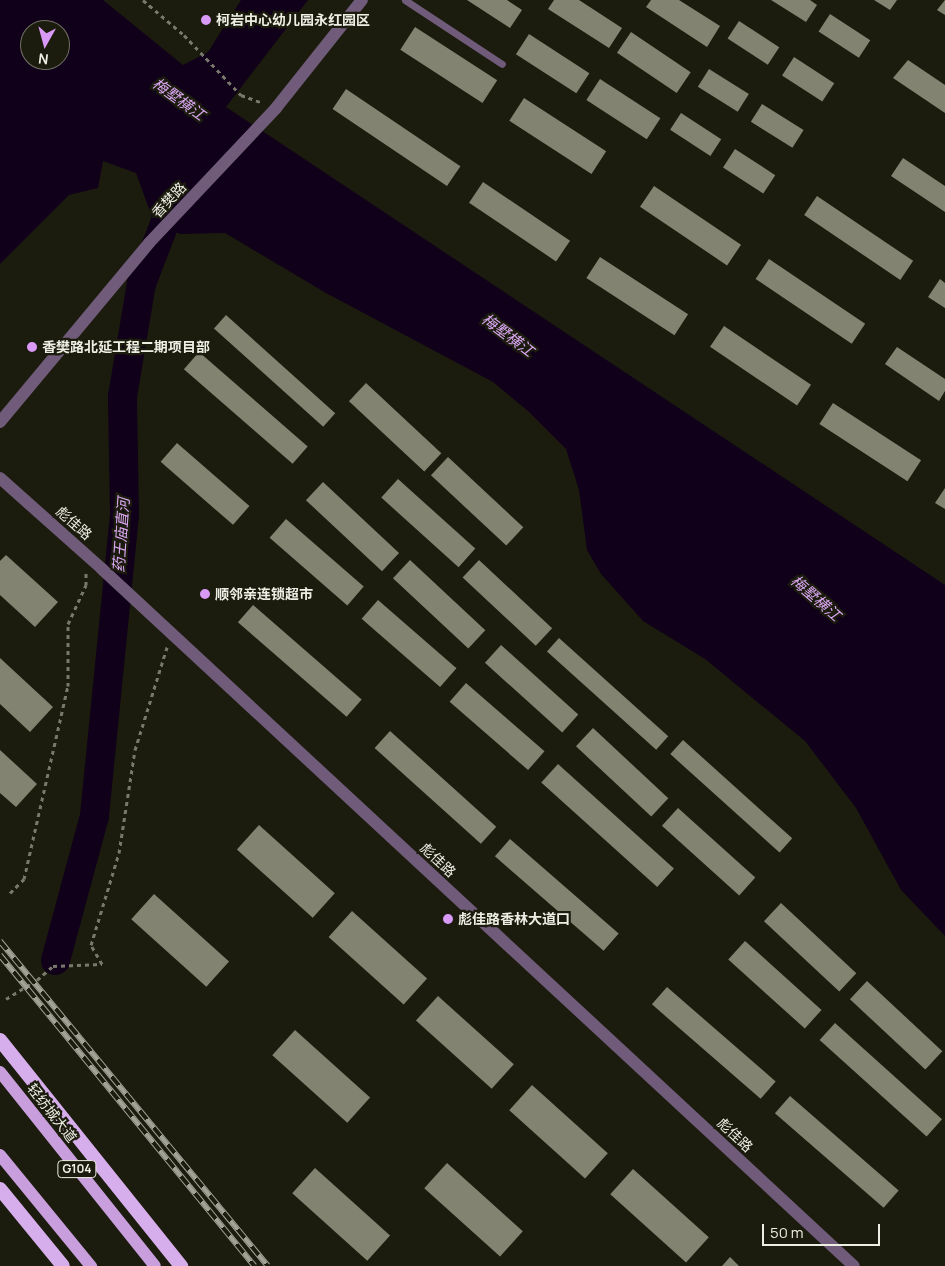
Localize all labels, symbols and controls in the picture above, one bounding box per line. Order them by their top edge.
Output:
place label: 柯岩中心幼儿园永红园区 [216,12,370,28]
marker: 柯岩中心幼儿园永红园区 [200,14,212,26]
north arrow [20,20,70,70]
text: N [37,49,49,69]
water label: 梅墅横江 [149,74,209,124]
street label: 香樊路 [149,179,189,221]
water label: 梅墅横江 [479,310,537,360]
place label: 香樊路北延工程二期项目部 [42,339,210,355]
marker: 香樊路北延工程二期项目部 [26,341,38,353]
water label: 药王庙直河 [109,497,133,573]
street label: 彪佳路 [53,503,95,543]
water label: 梅墅横江 [787,572,845,624]
place label: 顺邻亲连锁超市 [215,586,313,602]
marker: 顺邻亲连锁超市 [199,588,211,600]
street label: 彪佳路 [417,840,459,880]
place label: 彪佳路香林大道口 [458,911,570,927]
marker: 彪佳路香林大道口 [442,913,454,925]
street label: 轻纺城大道 [24,1080,80,1146]
street label: 彪佳路 [714,1115,756,1155]
road number: G104 [57,1160,97,1178]
scale bar [765,1214,882,1246]
text: 50 m [770,1222,804,1243]

